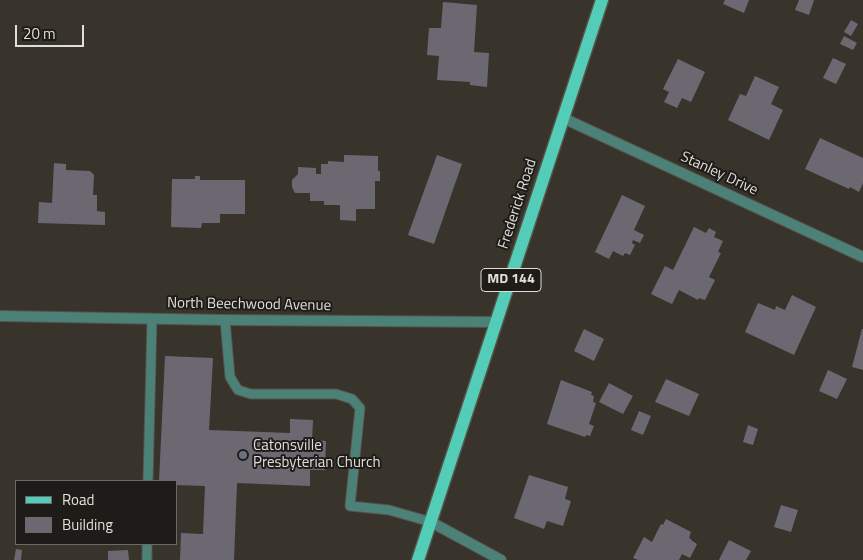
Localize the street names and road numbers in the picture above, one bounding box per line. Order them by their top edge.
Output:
street label: Stanley Drive [678,148,760,200]
street label: Frederick Road [495,157,541,251]
road number: MD 144 [481,268,541,292]
street label: North Beechwood Avenue [167,295,331,315]

